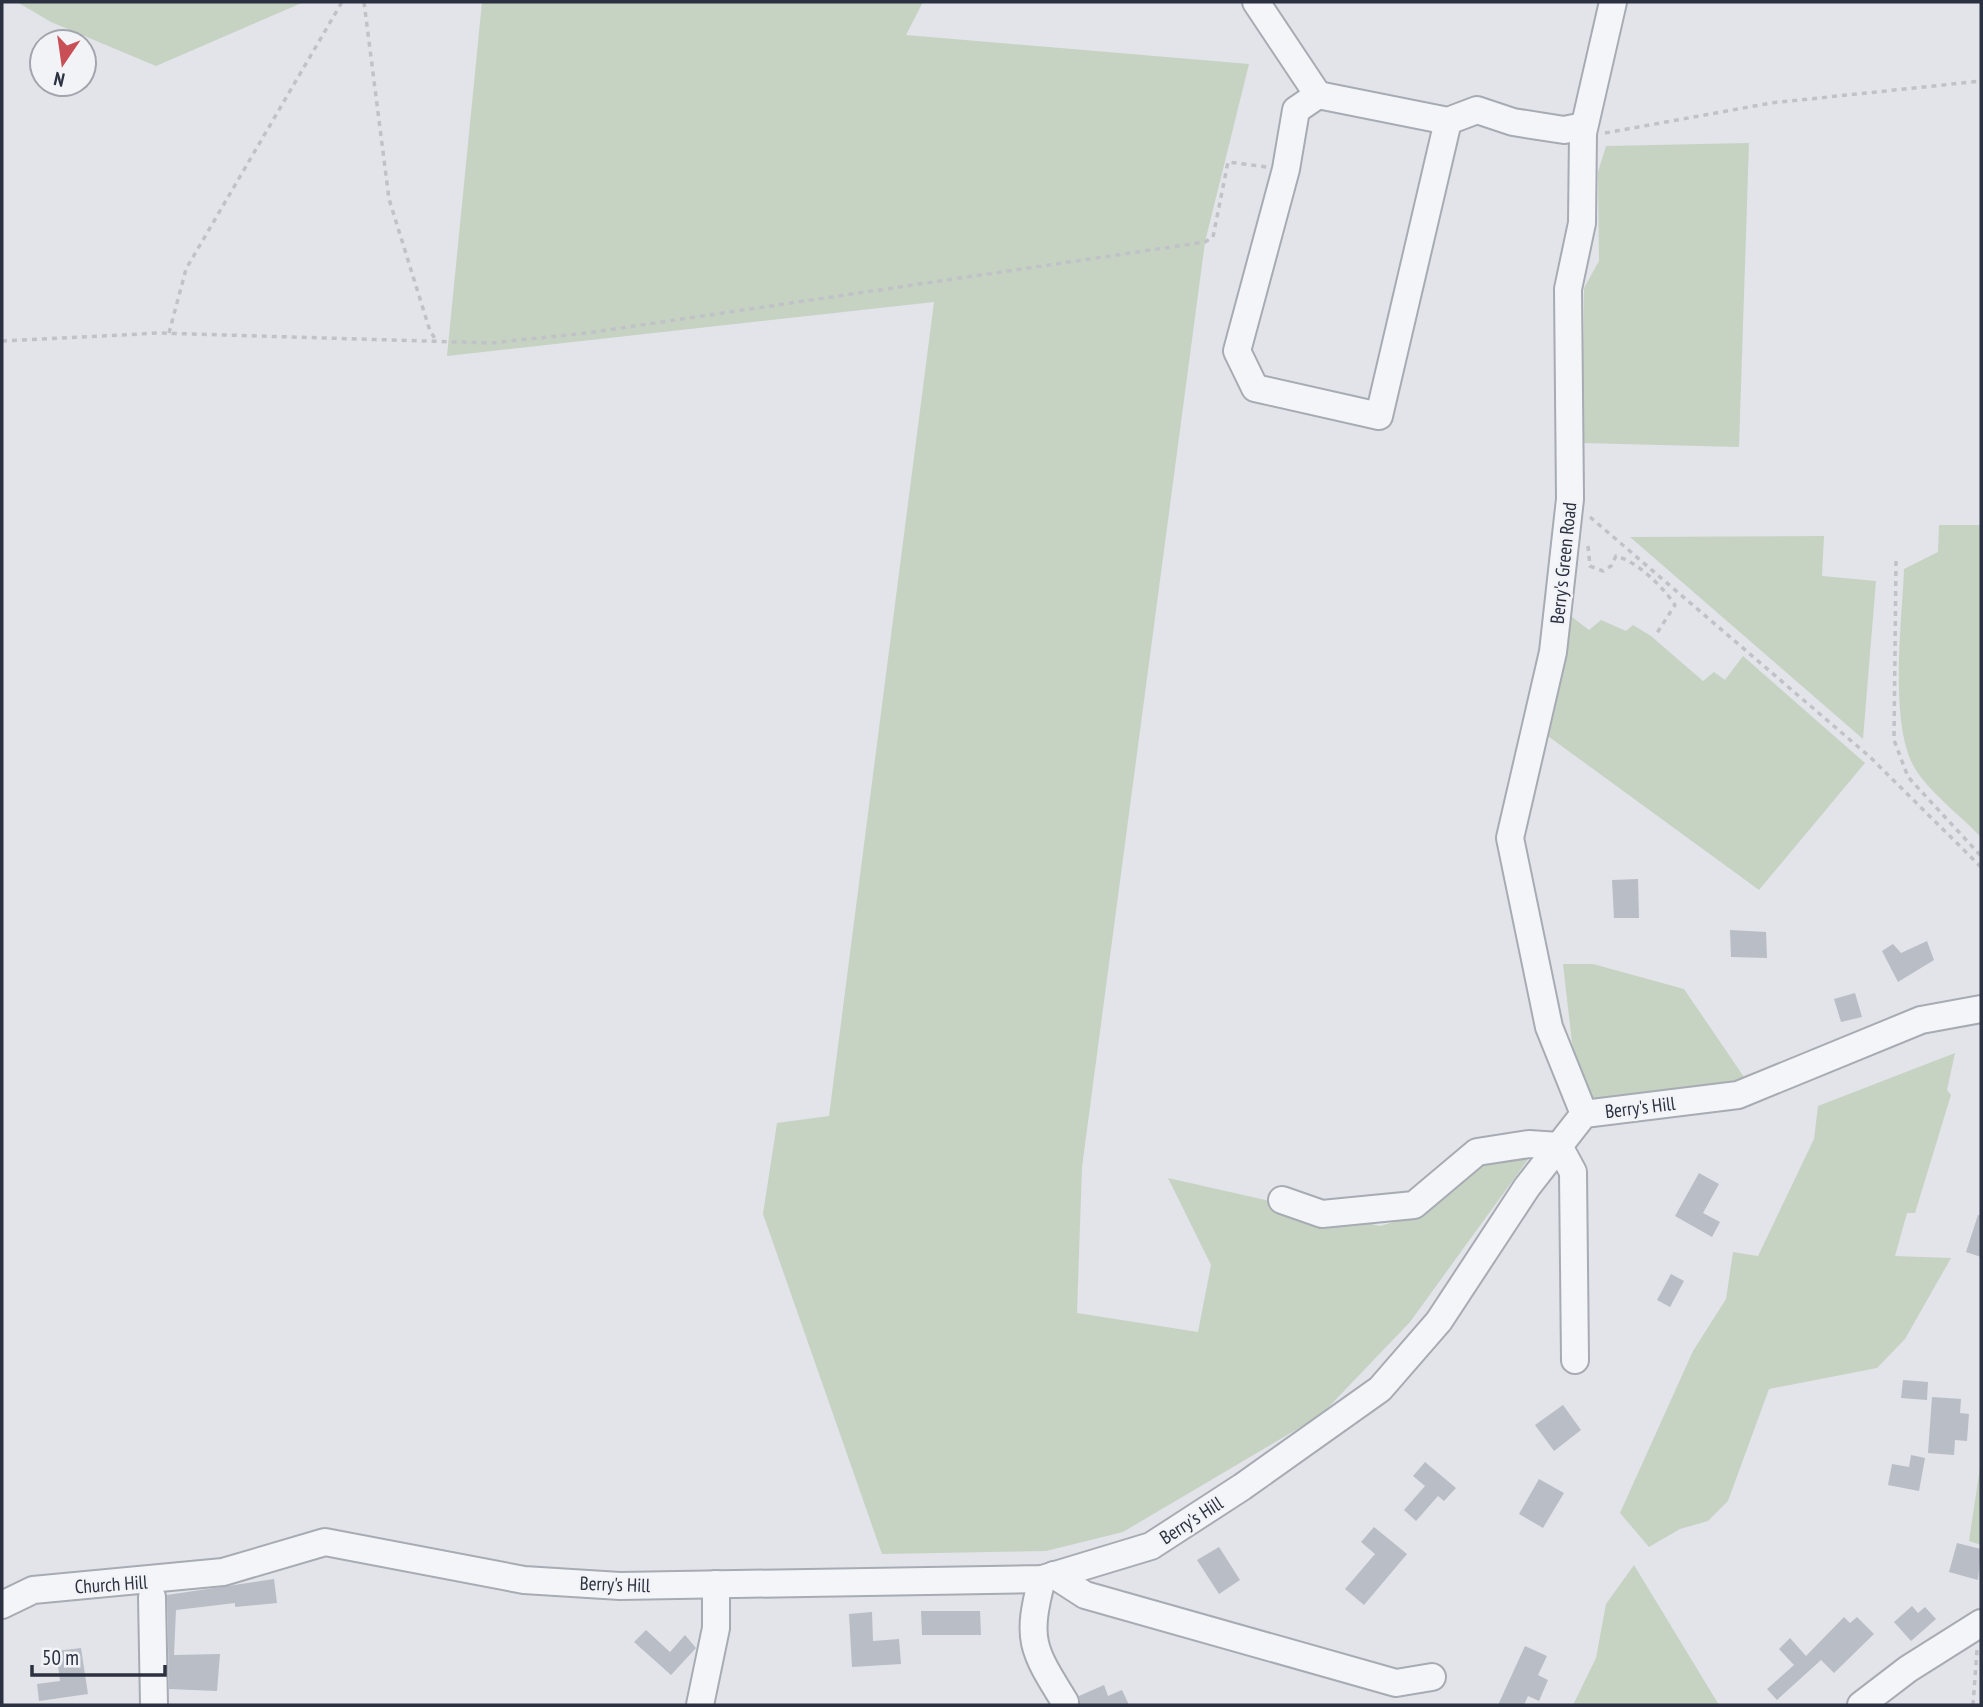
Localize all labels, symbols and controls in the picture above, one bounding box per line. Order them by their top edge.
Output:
north arrow [28,28,98,98]
text: N [51,67,67,92]
street label: Berry's Green Road [1545,501,1581,625]
street label: Berry's Hill [1604,1091,1677,1123]
street label: Berry's Hill [1155,1490,1228,1549]
street label: Church Hill [74,1569,149,1599]
street label: Berry's Hill [579,1571,651,1597]
scale bar [32,1634,164,1678]
text: 50 m [42,1644,79,1671]

